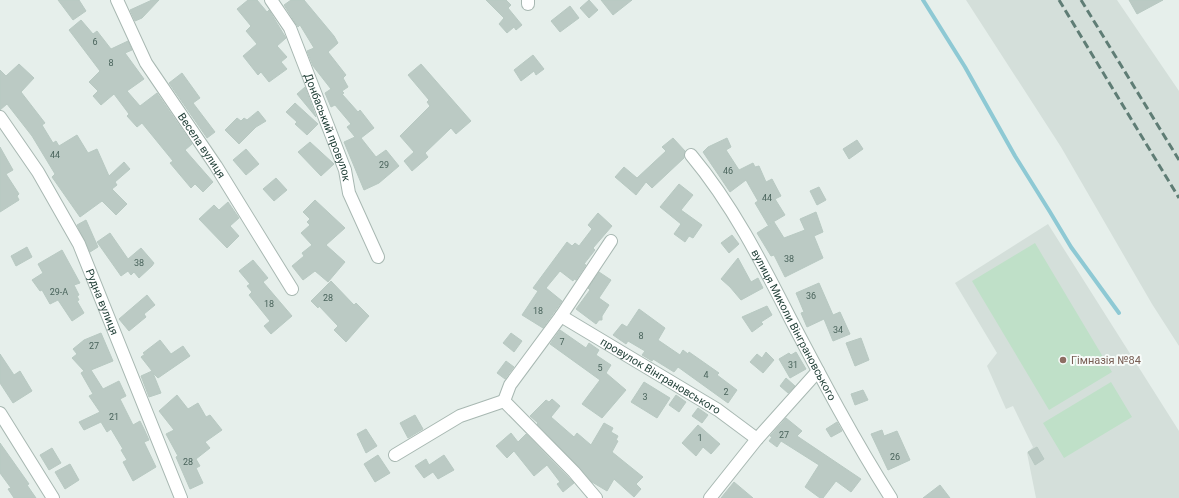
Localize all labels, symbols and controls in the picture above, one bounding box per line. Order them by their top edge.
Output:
house number: 6 [92,37,98,47]
house number: 8 [108,58,114,68]
street label: Донбаський провулок [302,71,353,182]
street label: Весела вулиця [175,110,228,181]
house number: 44 [50,150,60,160]
house number: 29 [379,160,389,170]
house number: 46 [723,166,733,176]
house number: 44 [762,193,772,203]
street label: вулиця Миколи Вінграновського [749,247,839,403]
house number: 38 [784,254,794,264]
house number: 38 [134,258,144,268]
street label: Рудна вулиця [83,267,121,337]
house number: 29-А [50,287,68,297]
house number: 36 [806,291,816,301]
house number: 28 [323,293,333,303]
house number: 18 [264,299,274,309]
house number: 18 [533,306,543,316]
house number: 34 [833,325,843,335]
house number: 8 [638,331,644,341]
street label: провулок Вінграновського [598,335,723,417]
house number: 7 [559,337,565,347]
house number: 27 [89,341,99,351]
place label: Гімназія №84 [1071,354,1141,367]
marker: Гімназія №84 [1058,355,1068,365]
house number: 31 [788,360,798,370]
house number: 5 [597,363,603,373]
house number: 4 [703,370,709,380]
house number: 2 [723,387,729,397]
house number: 3 [642,392,648,402]
house number: 21 [109,412,119,422]
house number: 27 [779,430,789,440]
house number: 1 [697,433,703,443]
house number: 26 [890,452,900,462]
house number: 28 [183,457,193,467]

